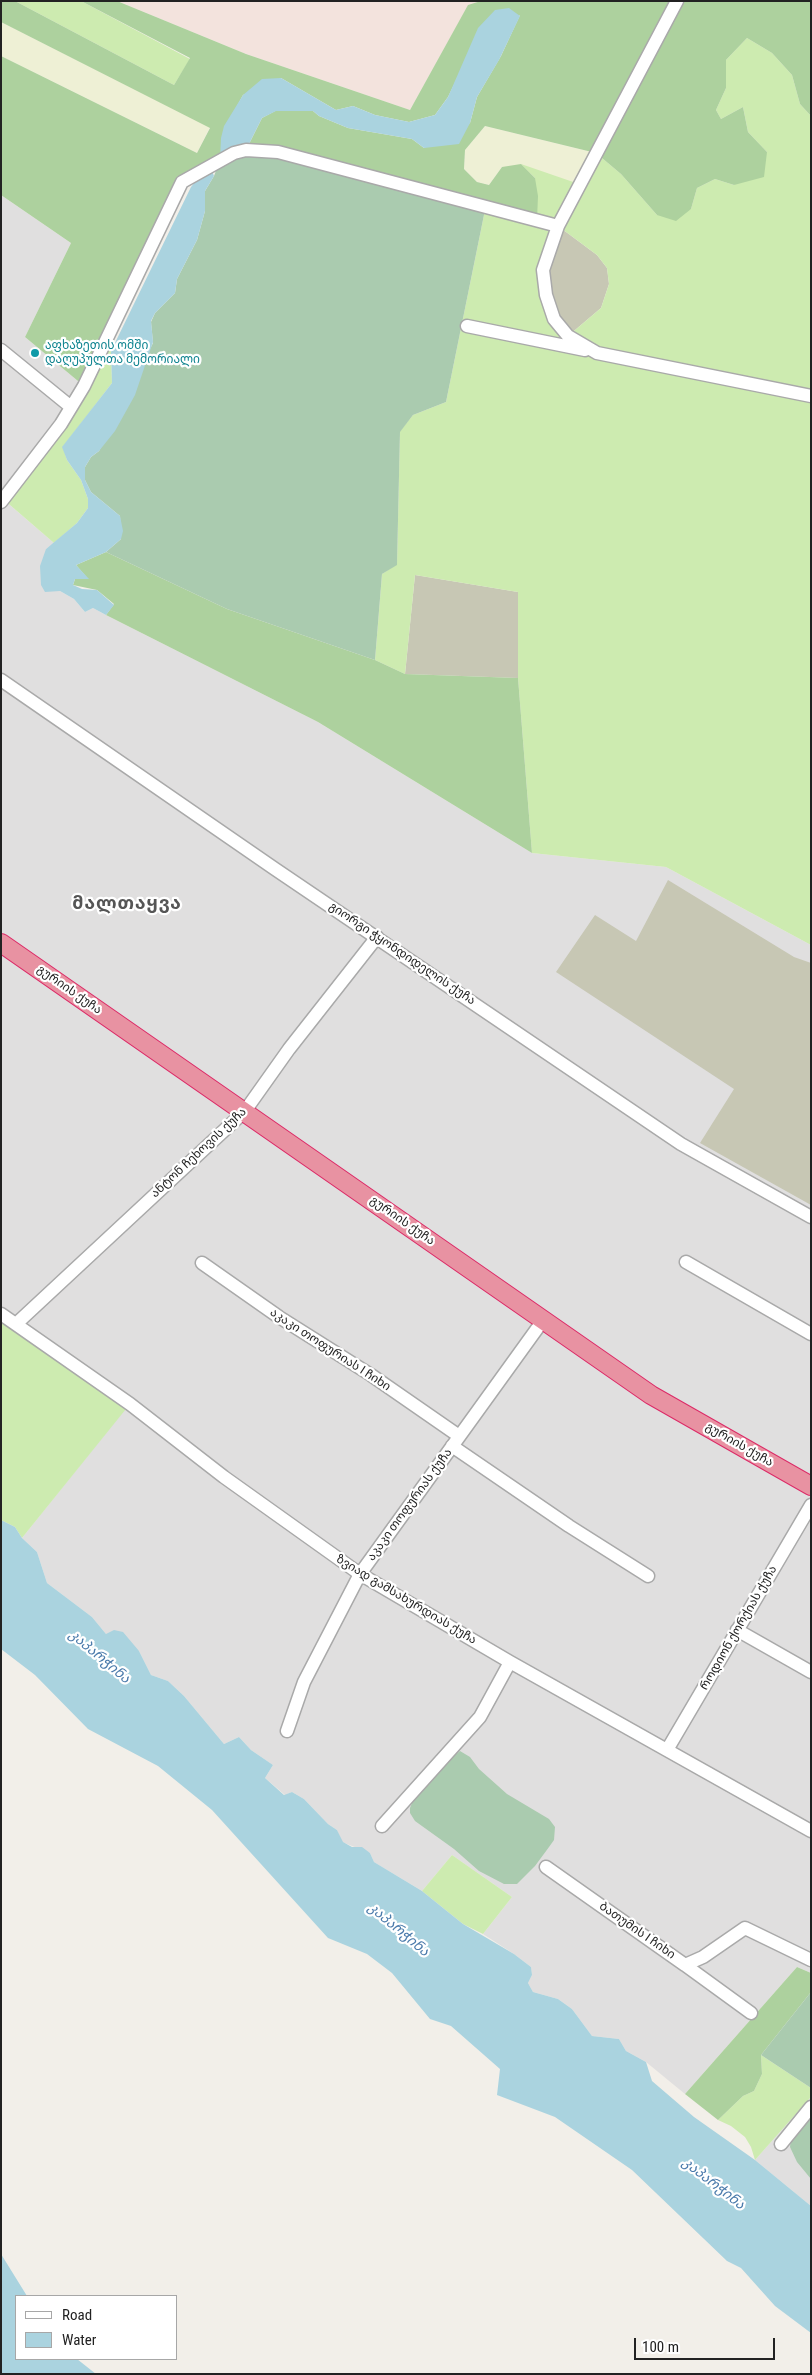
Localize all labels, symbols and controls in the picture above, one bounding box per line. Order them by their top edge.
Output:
place label: აფხაზეთის ომში დაღუპულთა მემორიალი [45,339,200,367]
marker: აფხაზეთის ომში დაღუპულთა მემორიალი [29,347,41,359]
district label: მალთაყვა [71,893,183,915]
street label: გიორგი ჭყონდიდელის ქუჩა [326,900,478,1008]
street label: გურიის ქუჩა [34,962,104,1018]
street label: ანტონ ჩეხოვის ქუჩა [148,1105,250,1201]
street label: გურიის ქუჩა [367,1193,437,1249]
street label: აკაკი თოფურიას I ჩიხი [267,1306,393,1394]
street label: გურიის ქუჩა [703,1420,775,1470]
street label: აკაკი თოფურიას ქუჩა [364,1446,456,1564]
street label: ზვიად გამსახურდიას ქუჩა [333,1552,479,1648]
street label: როდიონ ქორქიას ქუჩა [697,1563,781,1693]
water label: კაპარჭინა [65,1627,133,1687]
street label: ბათუმის I ჩიხი [596,1899,678,1963]
water label: კაპარჭინა [364,1900,432,1960]
water label: კაპარჭინა [678,2154,748,2214]
legend [15,2295,178,2360]
text: Road [62,2306,92,2324]
scale bar [637,2328,778,2360]
text: Water [62,2331,96,2349]
text: 100 m [642,2338,679,2356]

